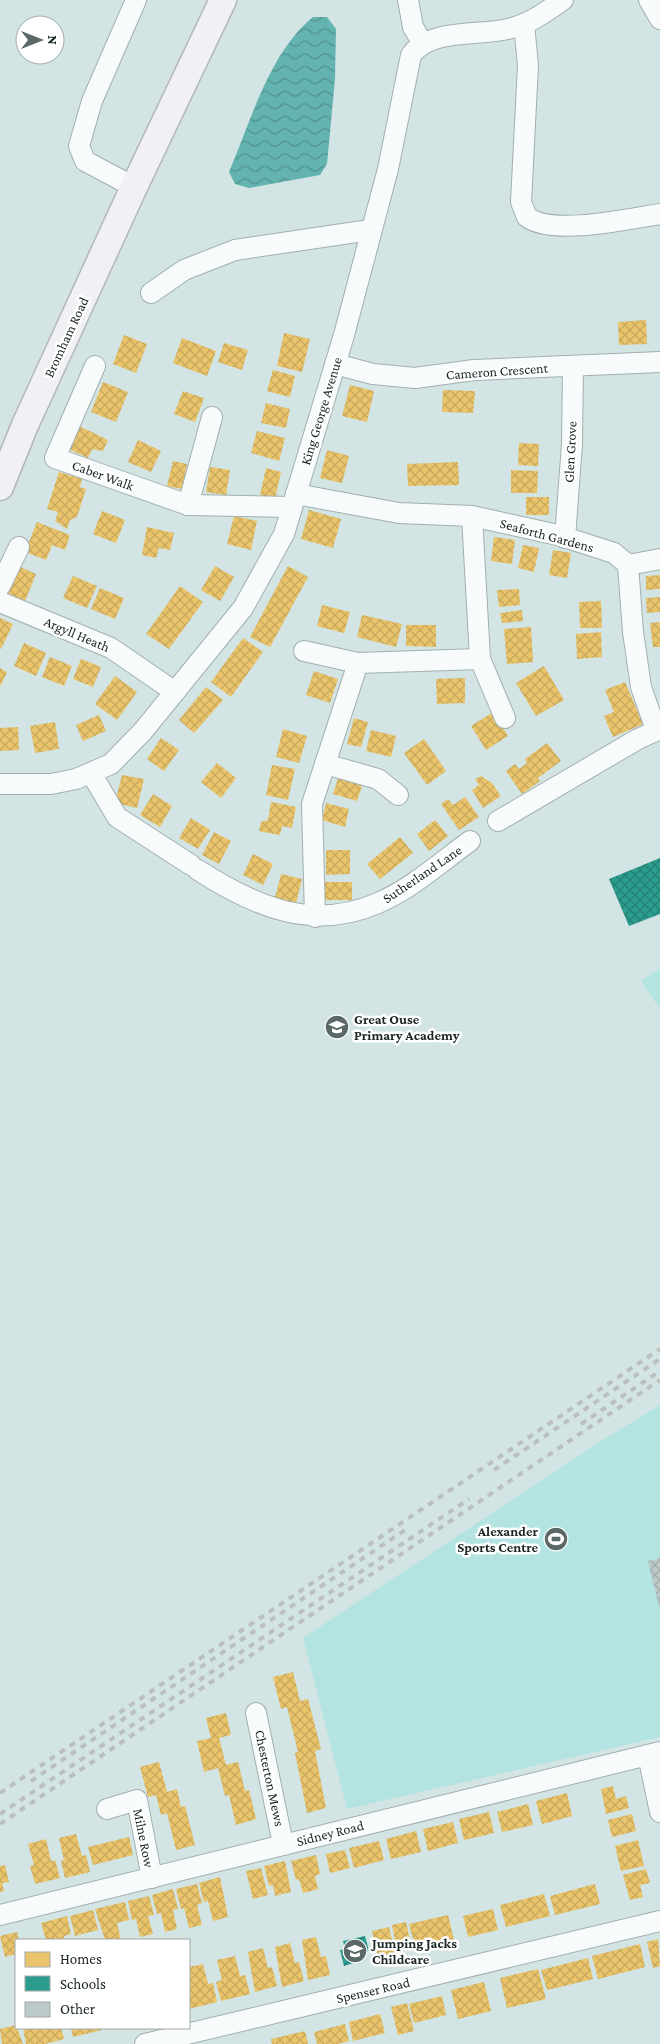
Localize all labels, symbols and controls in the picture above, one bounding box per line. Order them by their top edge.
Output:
north arrow [15,15,65,65]
text: N [45,35,61,45]
street label: Bromham Road [40,294,92,380]
street label: King George Avenue [297,355,345,467]
street label: Cameron Crescent [445,359,549,383]
street label: Glen Grove [560,421,580,483]
street label: Caber Walk [70,456,136,494]
street label: Seaforth Gardens [498,515,596,555]
street label: Argyll Heath [42,613,113,655]
street label: Sutherland Lane [379,842,465,906]
place label: Great Ouse Primary Academy [354,1011,460,1043]
school or university icon: Great Ouse Primary Academy [324,1014,350,1040]
place label: Alexander Sports Centre [457,1523,538,1555]
sports icon: Alexander Sports Centre [543,1526,569,1552]
street label: Chesterton Mews [252,1728,288,1828]
street label: Milne Row [130,1807,158,1870]
street label: Sidney Road [295,1817,366,1849]
place label: Jumping Jacks Childcare [370,1935,457,1967]
school or university icon: Jumping Jacks Childcare [342,1938,368,1964]
legend [15,1939,190,2029]
text: Homes [60,1951,102,1967]
street label: Spenser Road [335,1974,412,2006]
text: Schools [60,1976,106,1992]
text: Other [60,2001,96,2017]

